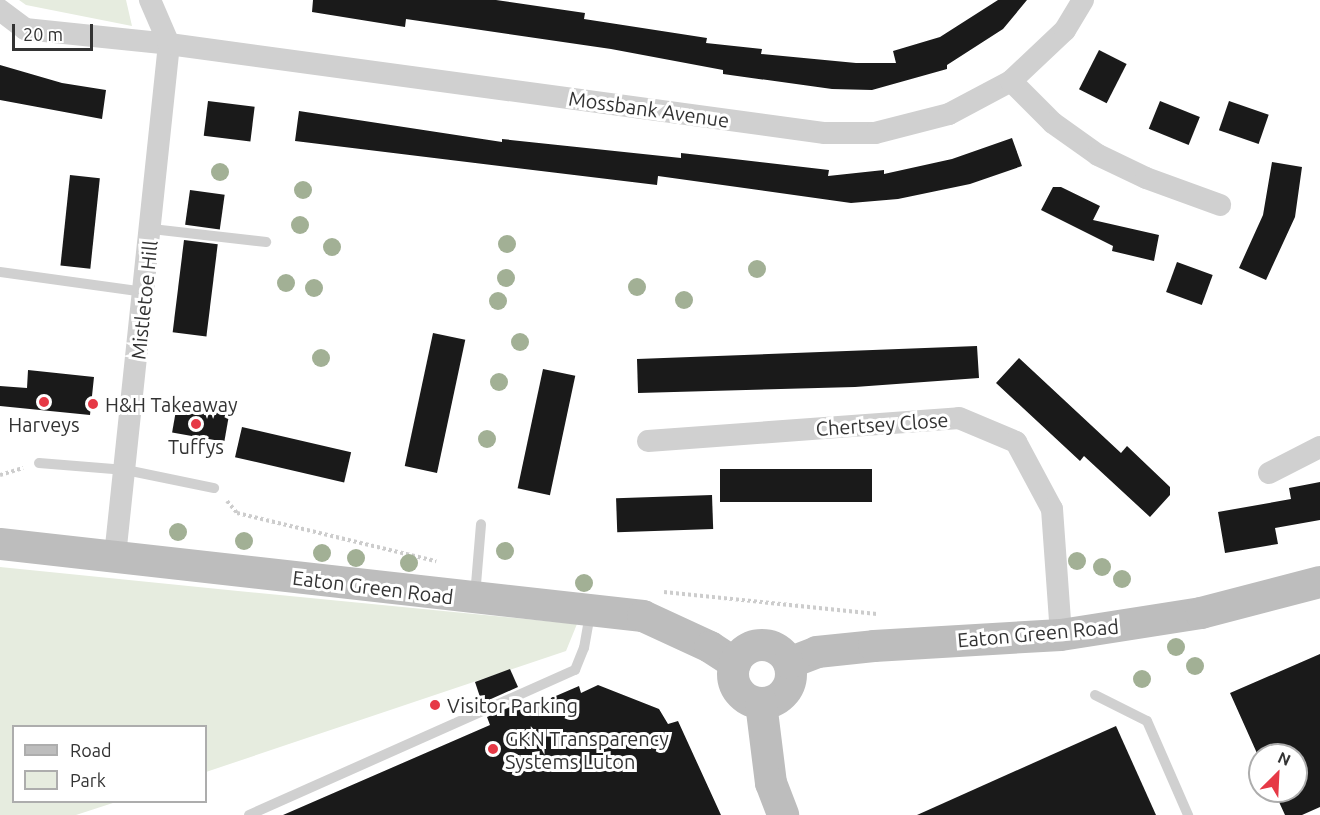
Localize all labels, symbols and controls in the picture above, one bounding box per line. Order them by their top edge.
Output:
scale bar [15,12,96,50]
text: 20 m [23,24,63,44]
street label: Mossbank Avenue [567,86,731,132]
street label: Mistletoe Hill [126,239,162,361]
place label: H&H Takeaway [105,392,238,416]
marker: Harveys [37,395,51,409]
marker: H&H Takeaway [86,397,100,411]
street label: Chertsey Close [815,407,949,441]
place label: Harveys [8,412,80,436]
marker: Tuffys [189,417,203,431]
place label: Tuffys [168,434,224,458]
street label: Eaton Green Road [291,565,455,609]
street label: Eaton Green Road [956,614,1120,652]
place label: Visitor Parking [447,693,578,717]
marker: Visitor Parking [428,698,442,712]
legend [12,725,207,803]
place label: GKN Transparency Systems Luton [505,726,669,773]
text: Road [70,740,112,760]
marker: GKN Transparency Systems Luton [486,742,500,756]
north arrow [1248,743,1308,803]
text: N [1275,748,1294,769]
text: Park [70,770,106,790]

